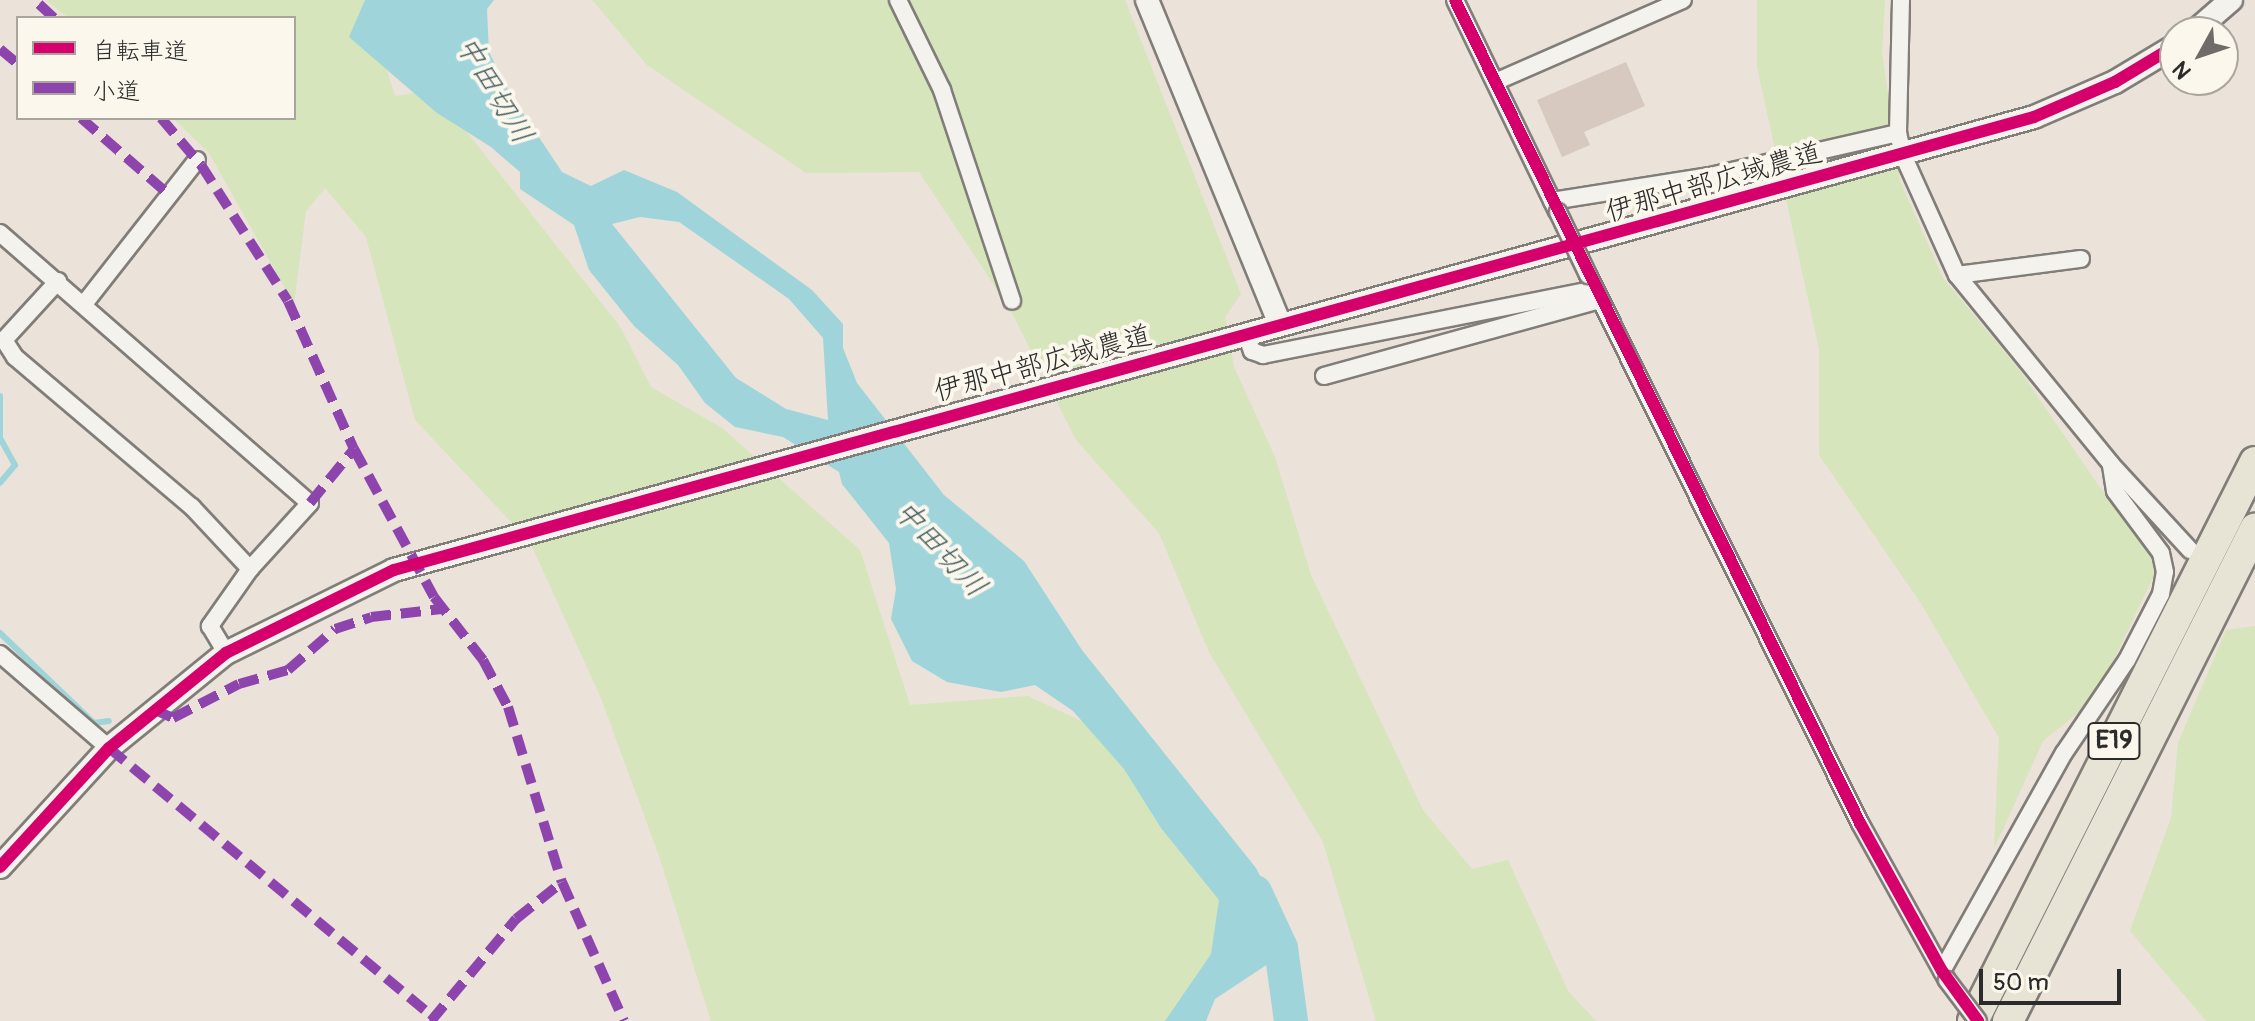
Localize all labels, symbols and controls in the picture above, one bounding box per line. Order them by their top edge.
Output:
legend [16,16,296,120]
north arrow [2159,16,2239,96]
water label: 中田切川 [448,29,540,151]
text: 自転車道 [92,37,188,66]
text: N [2167,55,2198,85]
text: 小道 [92,77,140,106]
street label: 伊那中部広域農道 [1602,136,1826,230]
street label: 伊那中部広域農道 [930,319,1156,409]
water label: 中田切川 [886,493,994,605]
road number: E19 [2086,719,2142,763]
scale bar [1983,953,2125,1003]
text: 50 m [1993,968,2049,997]

